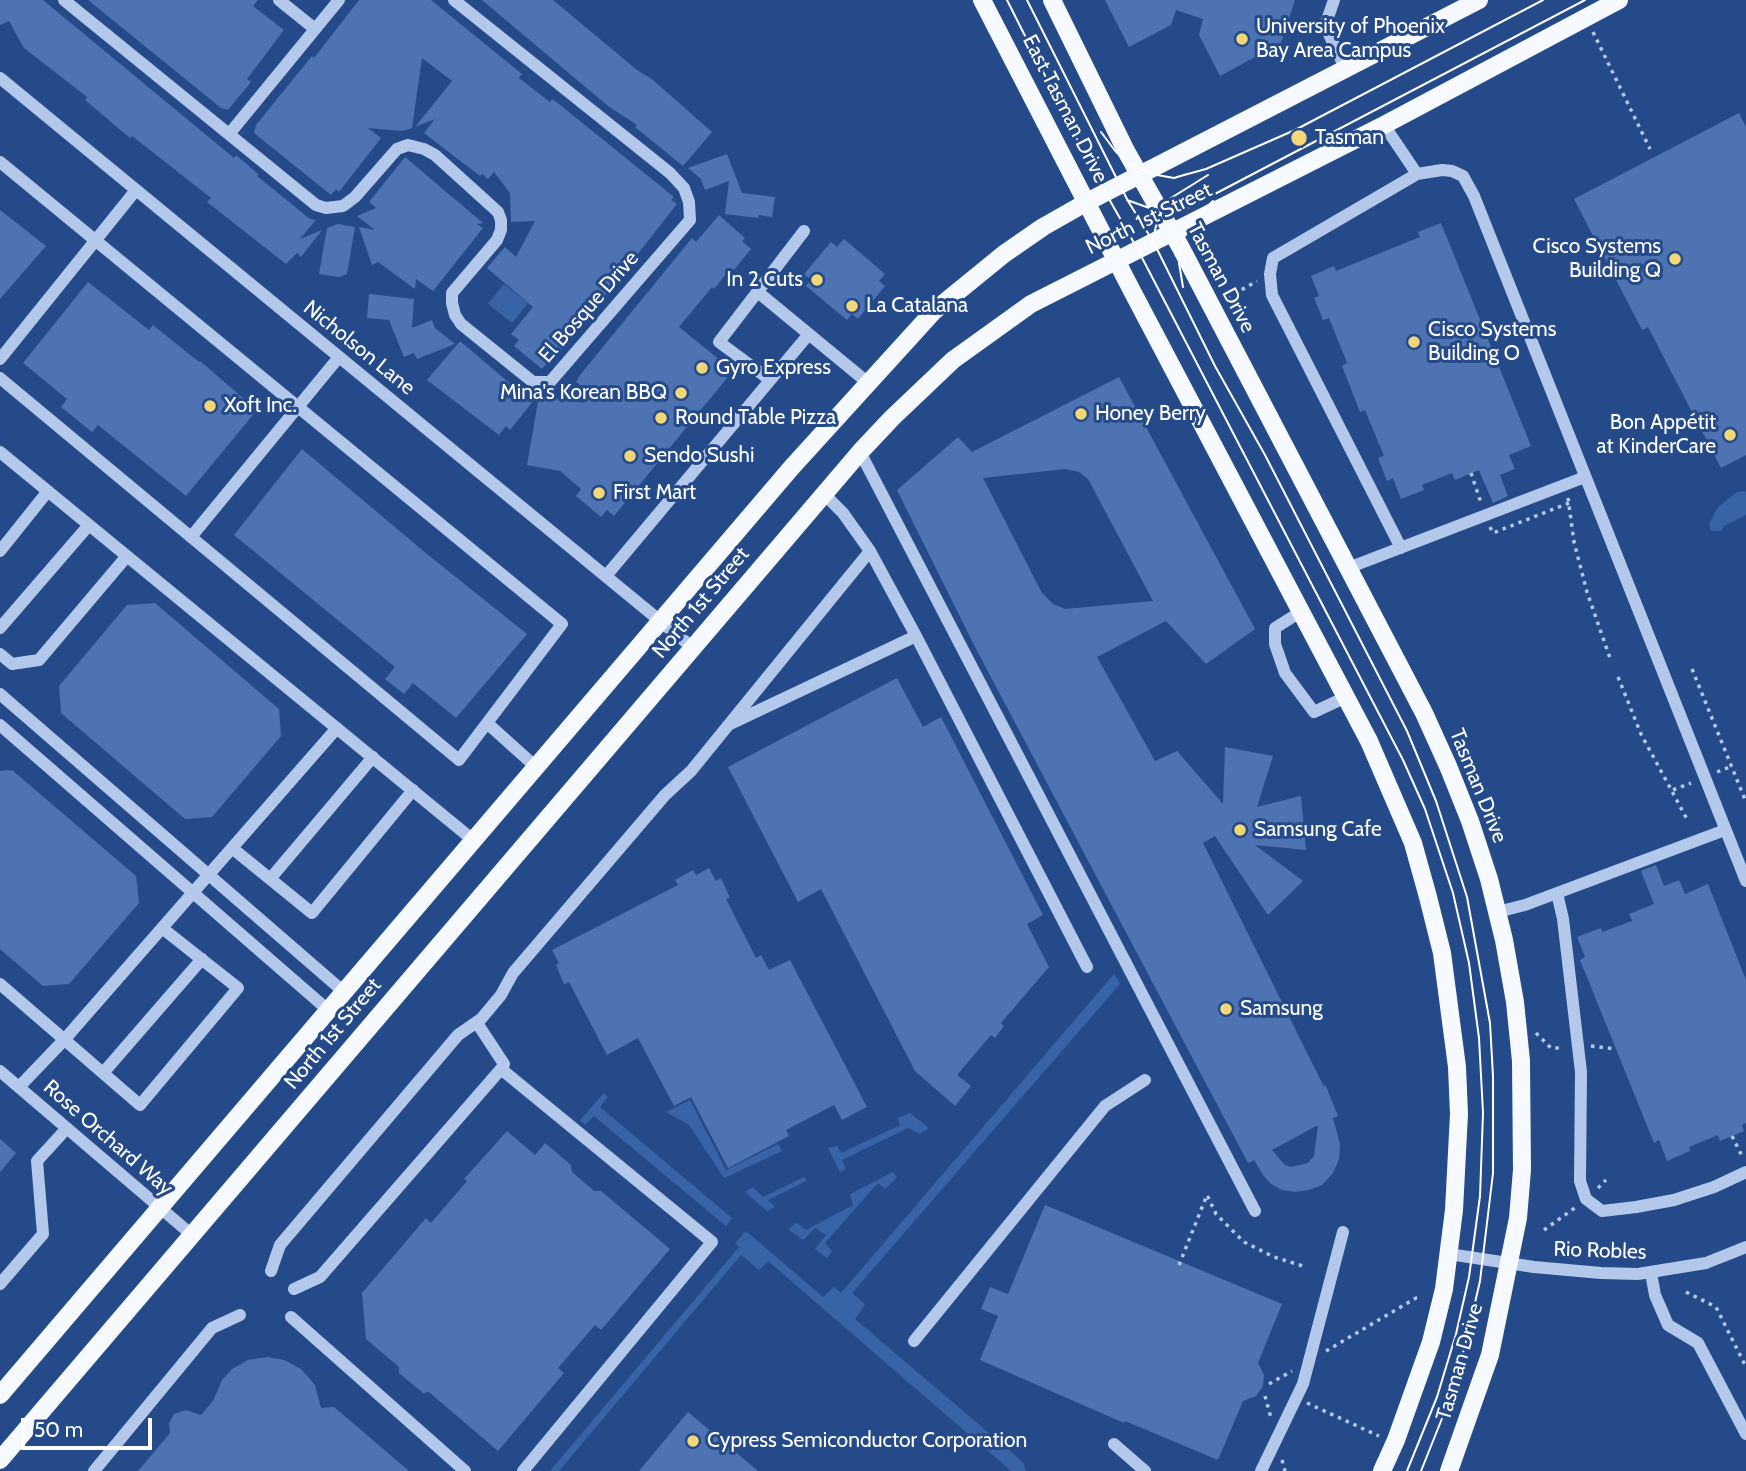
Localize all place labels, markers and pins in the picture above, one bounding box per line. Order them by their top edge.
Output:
place label: University of Phoenix Bay Area Campus [1256,14,1445,64]
marker: University of Phoenix Bay Area Campus [1234,31,1250,47]
place label: Tasman [1315,125,1384,151]
marker: Tasman [1289,128,1309,148]
place label: Cisco Systems Building Q [1533,234,1661,284]
marker: Cisco Systems Building Q [1667,251,1683,267]
place label: In 2 Cuts [726,267,803,293]
marker: In 2 Cuts [809,272,825,288]
place label: La Catalana [866,293,968,319]
marker: La Catalana [844,298,860,314]
place label: Cisco Systems Building O [1428,317,1556,367]
marker: Cisco Systems Building O [1406,334,1422,350]
place label: Gyro Express [716,355,831,381]
marker: Gyro Express [694,360,710,376]
place label: Mina's Korean BBQ [500,380,667,406]
marker: Mina's Korean BBQ [673,385,689,401]
place label: Xoft Inc. [224,393,297,419]
marker: Xoft Inc. [202,398,218,414]
place label: Honey Berry [1095,401,1206,427]
place label: Round Table Pizza [675,405,836,431]
marker: Honey Berry [1073,406,1089,422]
marker: Round Table Pizza [653,410,669,426]
place label: Bon Appétit at KinderCare [1597,410,1716,460]
marker: Bon Appétit at KinderCare [1722,427,1738,443]
place label: Sendo Sushi [644,443,754,469]
marker: Sendo Sushi [622,448,638,464]
place label: First Mart [613,480,696,506]
marker: First Mart [591,485,607,501]
place label: Samsung Cafe [1254,817,1382,843]
marker: Samsung Cafe [1232,822,1248,838]
place label: Samsung [1240,996,1323,1022]
marker: Samsung [1218,1001,1234,1017]
place label: Cypress Semiconductor Corporation [707,1428,1027,1454]
marker: Cypress Semiconductor Corporation [685,1433,701,1449]

